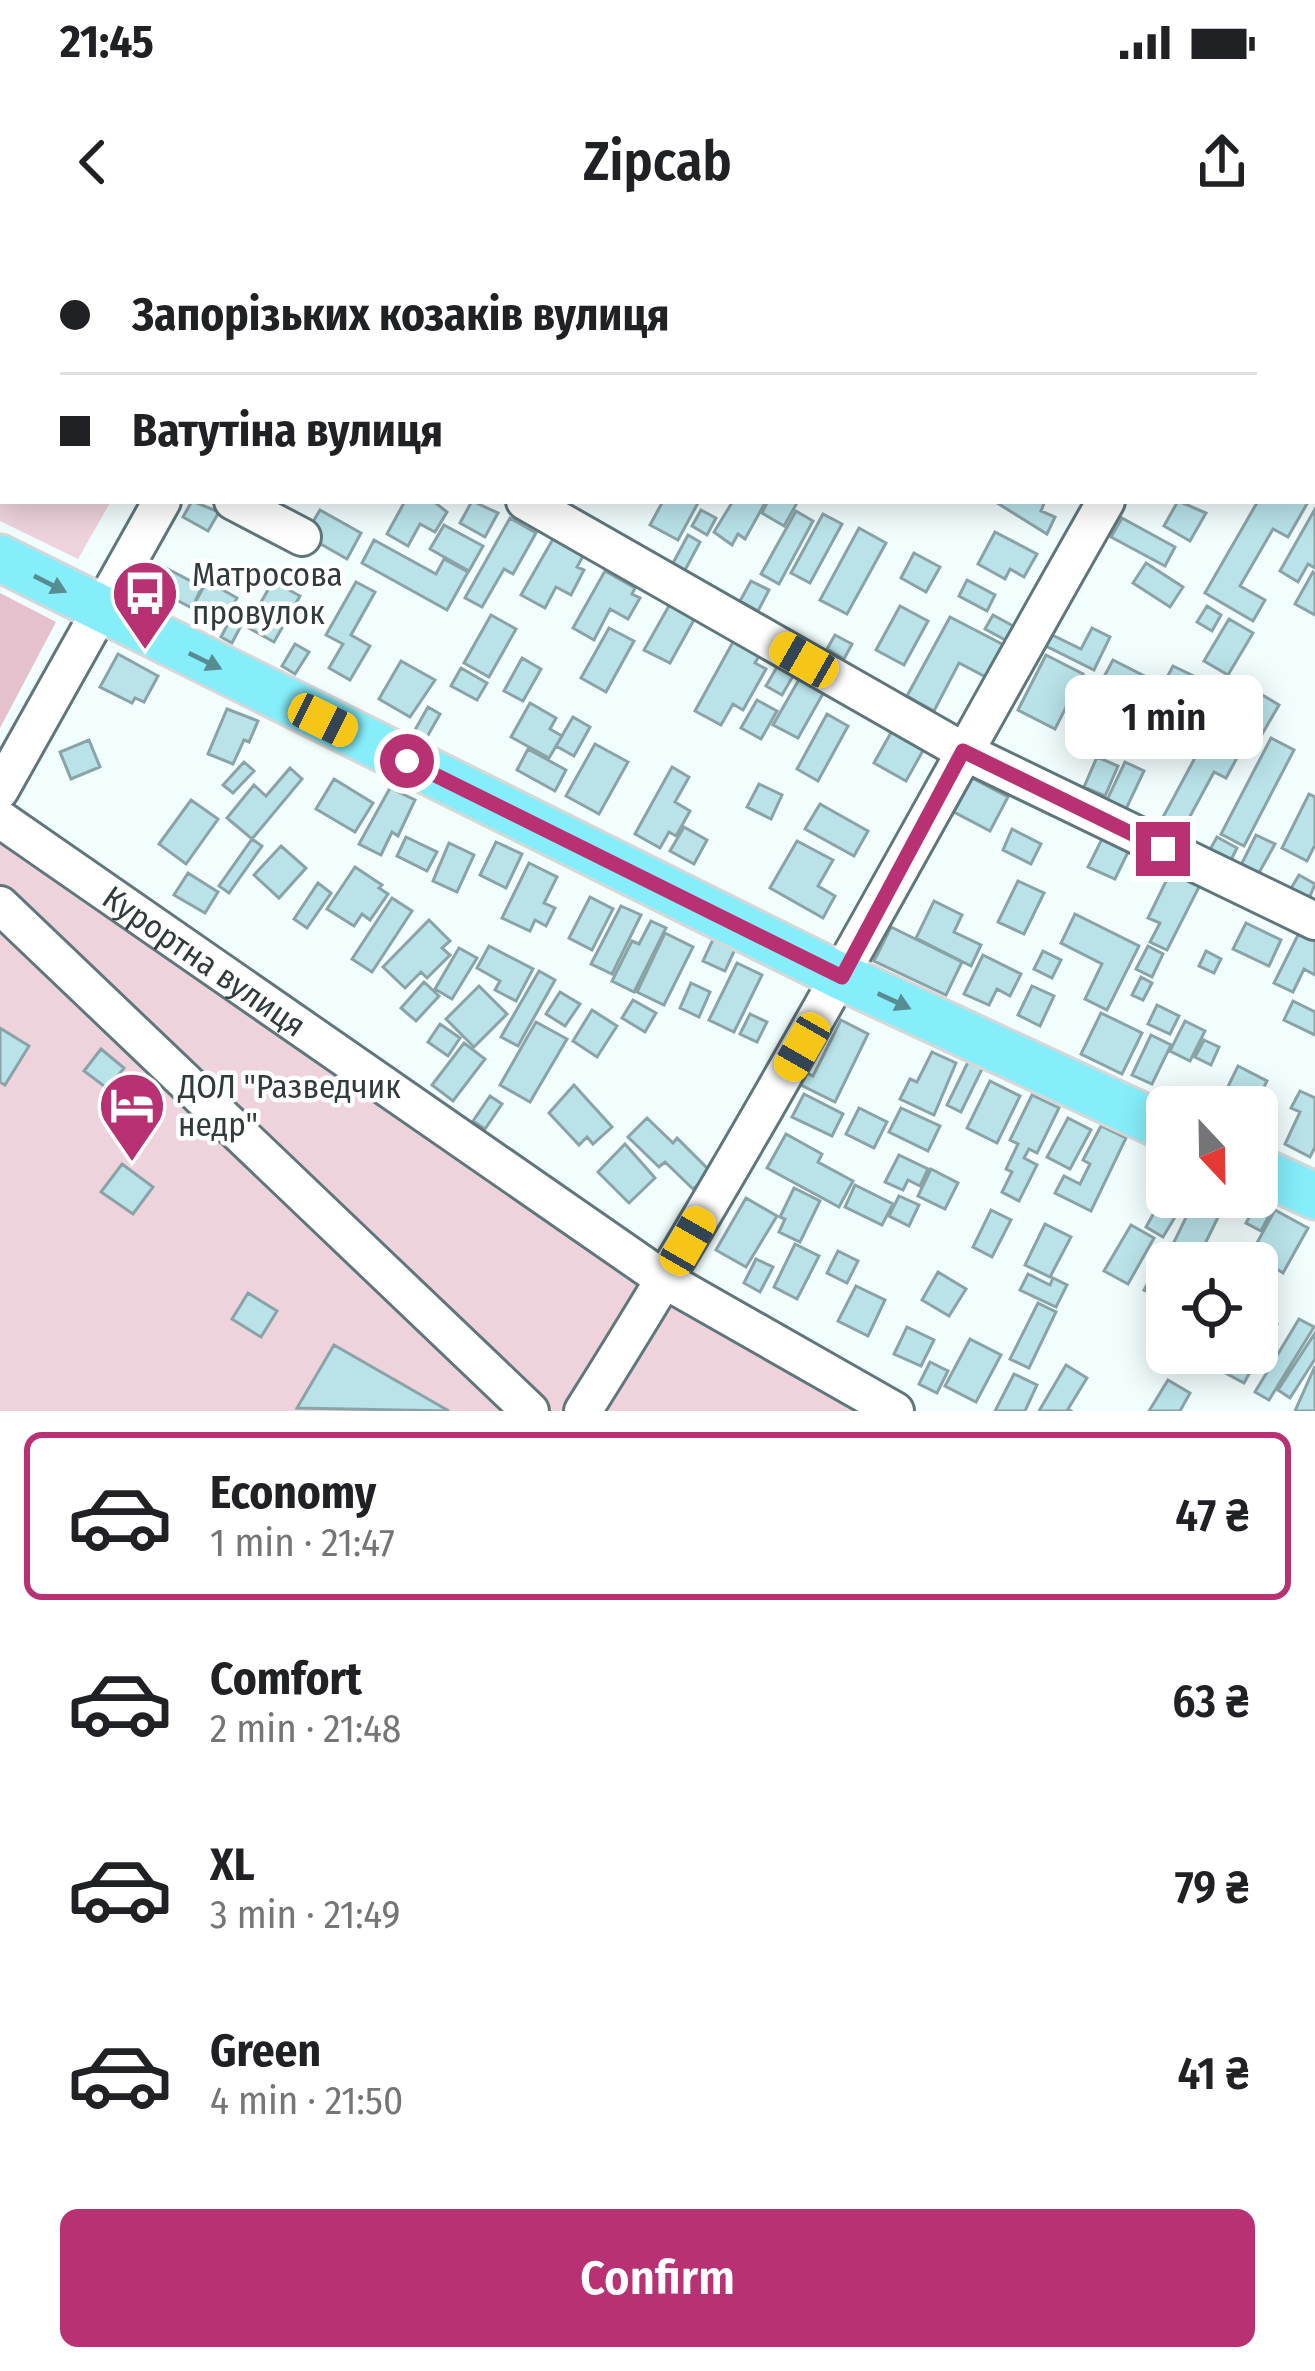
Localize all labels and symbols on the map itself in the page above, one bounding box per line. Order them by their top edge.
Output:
place label: Матросова провулок [192,555,343,633]
bus stop icon: Матросова провулок [110,558,180,652]
one-way arrow [33,573,67,594]
car [764,626,844,694]
one-way arrow [188,651,223,671]
callout: 1 min [1064,675,1262,759]
car [283,688,363,752]
route start [380,734,434,788]
route end [1136,822,1190,876]
street label: Курортна вулиця [95,878,313,1046]
one-way arrow [877,992,912,1012]
car [768,1007,836,1087]
place label: ДОЛ "Разведчик недр" [177,1067,401,1145]
hotel icon: ДОЛ "Разведчик недр" [97,1070,167,1164]
north arrow [1146,1086,1278,1218]
car [654,1201,722,1281]

